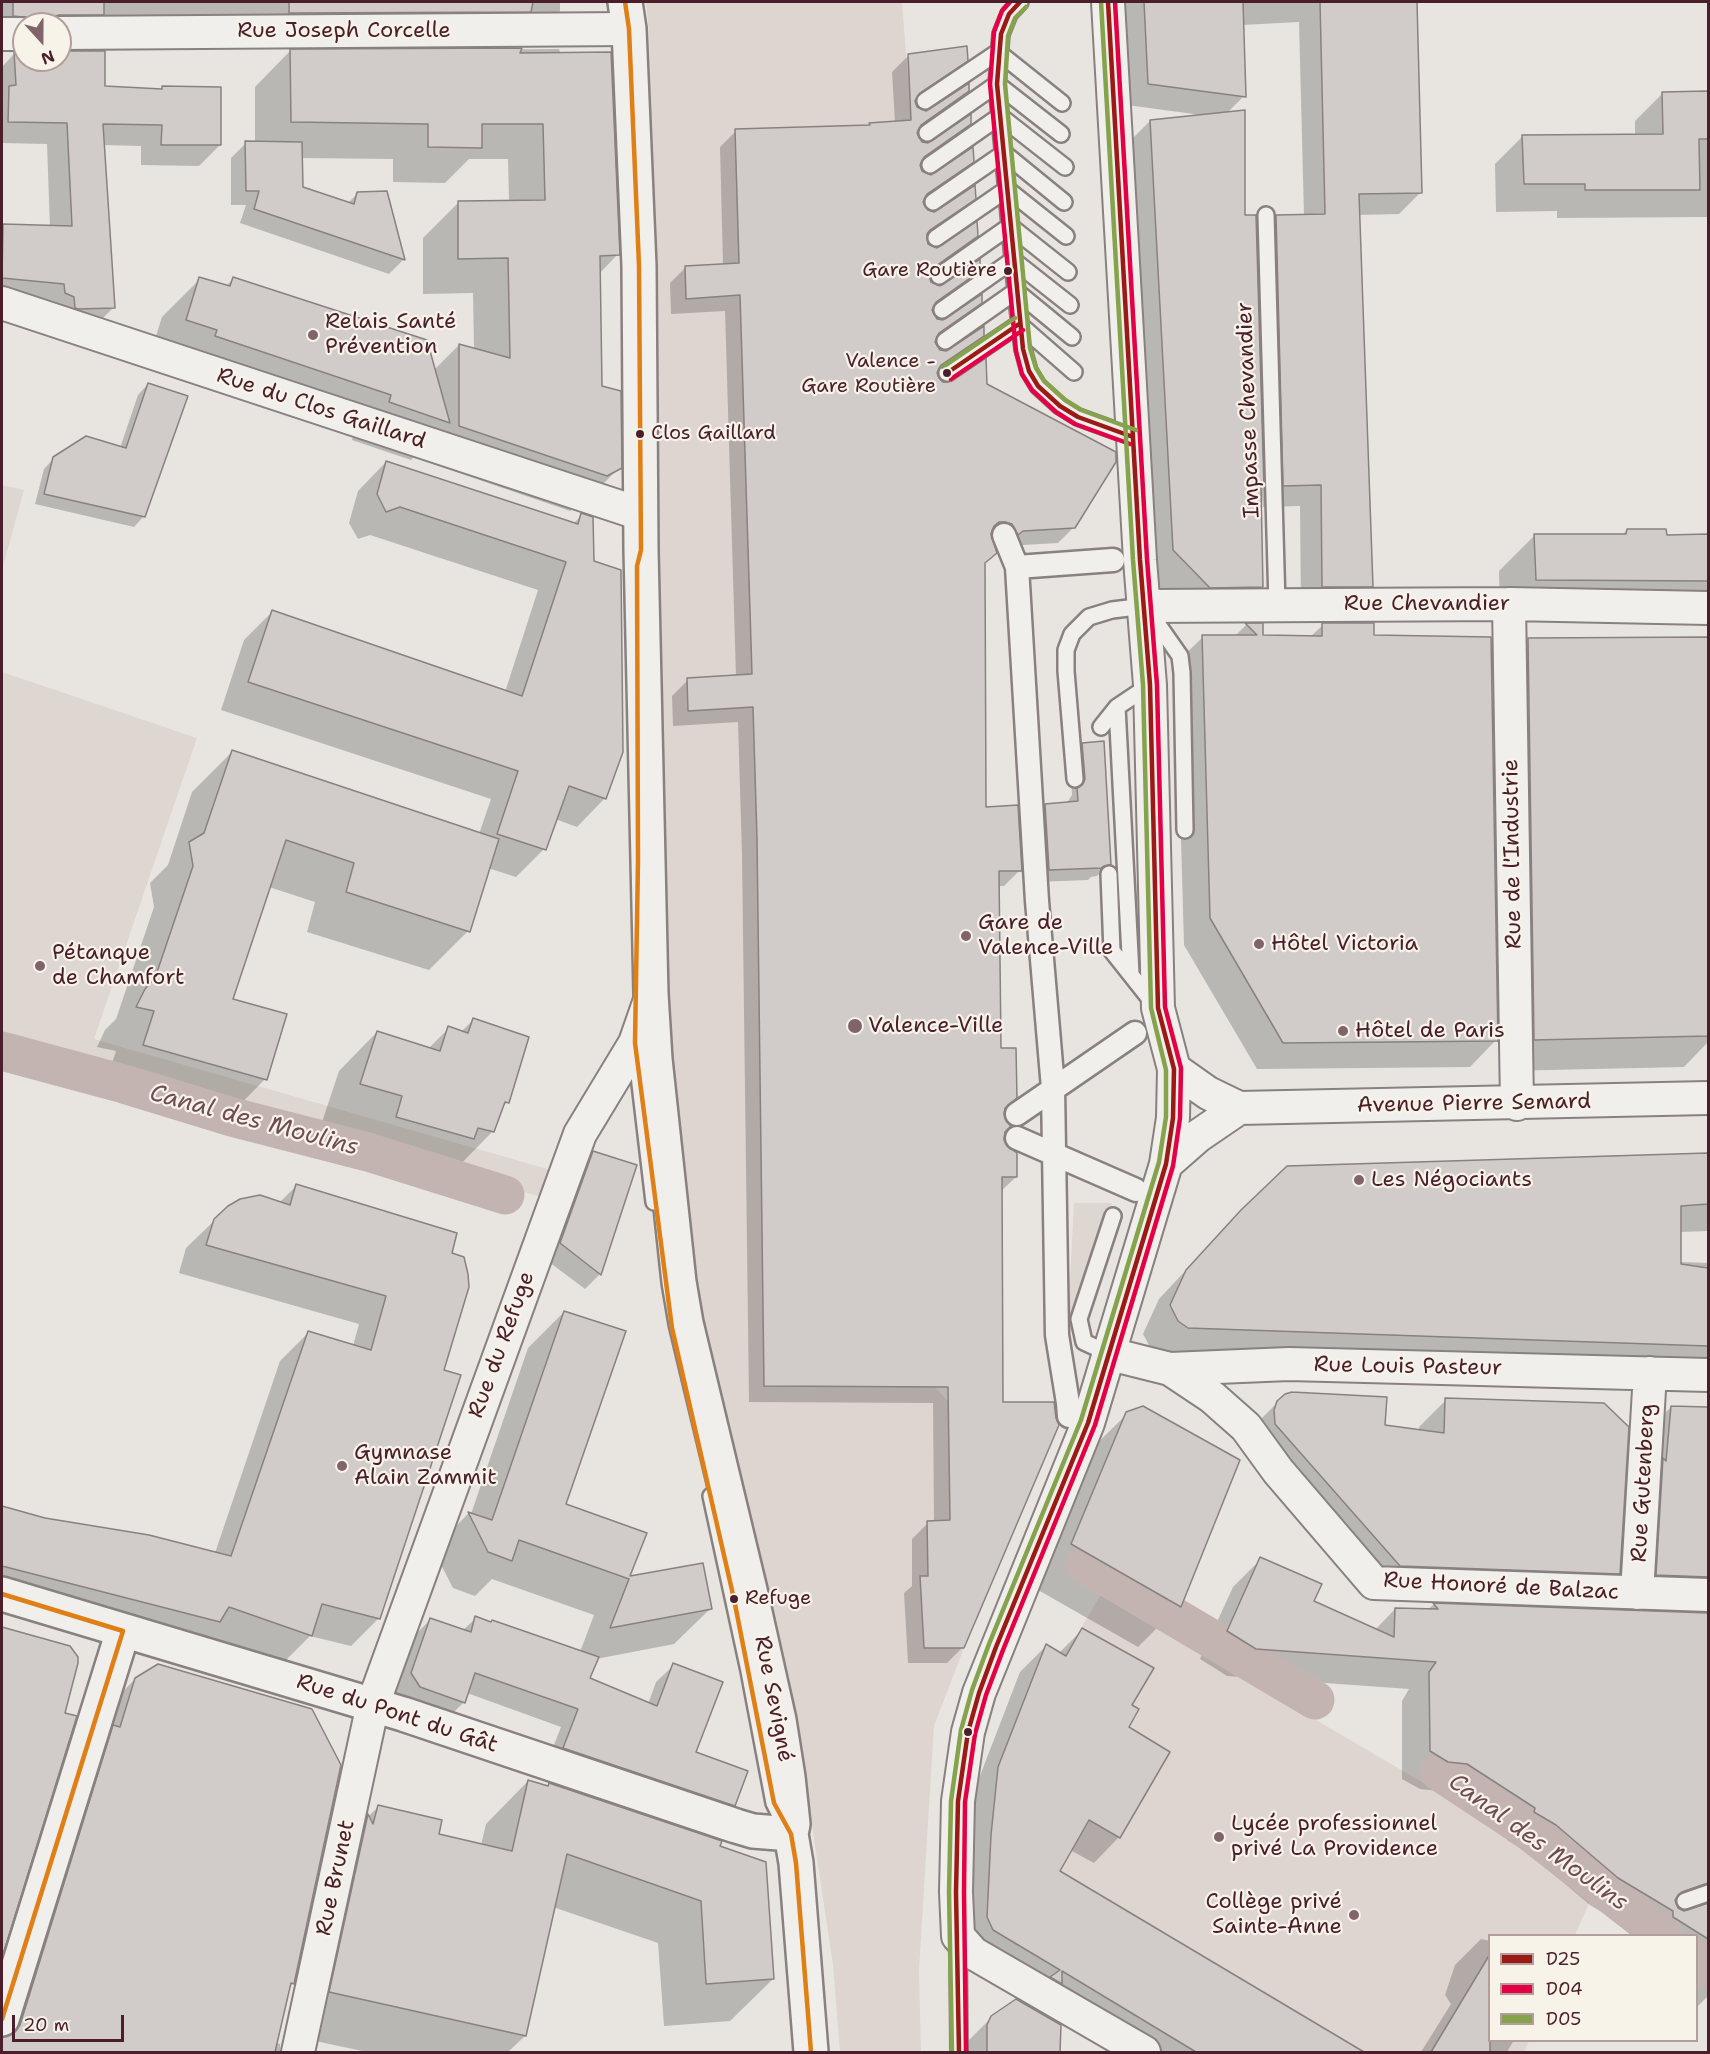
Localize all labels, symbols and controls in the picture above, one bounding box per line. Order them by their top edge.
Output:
north arrow [12,12,72,72]
street label: Rue Joseph Corcelle [237,18,451,44]
text: N [38,45,58,69]
place label: Gare Routière [862,259,997,283]
marker: Gare Routière [1002,265,1014,277]
street label: Impasse Chevandier [1232,301,1266,519]
place label: Relais Santé Prévention [325,309,457,360]
marker: Relais Santé Prévention [306,328,320,342]
place label: Valence - Gare Routière [801,350,936,397]
street label: Rue du Clos Gaillard [213,363,429,455]
marker: Valence - Gare Routière [941,367,953,379]
place label: Clos Gaillard [651,422,776,446]
marker: Clos Gaillard [634,428,646,440]
street label: Rue Chevandier [1344,591,1510,617]
street label: Rue de l'Industrie [1498,759,1528,949]
place label: Gare de Valence-Ville [978,910,1114,962]
marker: Gare de Valence-Ville [959,929,973,943]
place label: Hôtel Victoria [1271,931,1418,957]
marker: Hôtel Victoria [1252,937,1266,951]
place label: Pétanque de Chamfort [52,940,185,992]
marker: Pétanque de Chamfort [33,959,47,973]
place label: Valence-Ville [868,1013,1004,1039]
marker: Valence-Ville [846,1017,864,1035]
place label: Hôtel de Paris [1355,1018,1505,1044]
marker: Hôtel de Paris [1336,1024,1350,1038]
water label: Canal des Moulins [146,1079,362,1163]
street label: Avenue Pierre Semard [1357,1089,1591,1119]
place label: Les Négociants [1371,1167,1532,1193]
marker: Les Négociants [1352,1173,1366,1187]
street label: Rue du Refuge [463,1268,541,1422]
street label: Rue Louis Pasteur [1313,1352,1503,1382]
street label: Rue Gutenberg [1627,1403,1661,1563]
place label: Gymnase Alain Zammit [354,1440,497,1492]
marker: Gymnase Alain Zammit [335,1459,349,1473]
street label: Rue Honoré de Balzac [1383,1568,1619,1606]
place label: Refuge [745,1587,811,1611]
marker: Refuge [728,1593,740,1605]
street label: Rue Sevigné [748,1634,798,1764]
street label: Rue du Pont du Gât [293,1669,501,1759]
unlabelled marker [962,1726,974,1738]
water label: Canal des Moulins [1442,1768,1634,1918]
place label: Lycée professionnel privé La Providence [1231,1811,1438,1862]
street label: Rue Brunet [311,1818,361,1938]
marker: Lycée professionnel privé La Providence [1212,1830,1226,1844]
place label: Collège privé Sainte-Anne [1206,1889,1342,1940]
marker: Collège privé Sainte-Anne [1347,1908,1361,1922]
legend [1488,1934,1698,2042]
text: D25 [1546,1947,1580,1971]
text: D04 [1546,1977,1583,2001]
scale bar [15,2003,128,2041]
text: D05 [1546,2007,1581,2031]
text: 20 m [23,2013,69,2037]

